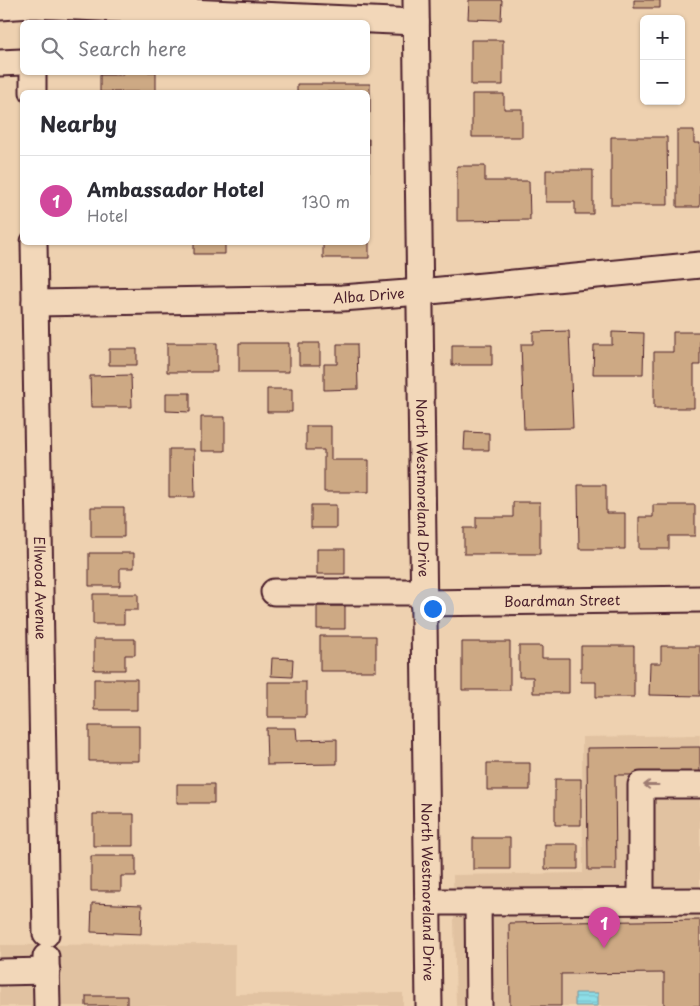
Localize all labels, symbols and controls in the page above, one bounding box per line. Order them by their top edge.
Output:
map controls [640,15,685,105]
button: + [640,15,685,60]
search box [20,20,370,75]
icon: search [38,34,66,62]
text: Search here [78,34,187,62]
button: − [640,60,685,105]
text: Nearby [40,107,117,139]
text: Ambassador Hotel [87,175,264,203]
text: 1 [52,189,60,213]
text: 130 m [302,189,350,213]
text: Hotel [87,203,128,227]
street label: Alba Drive [333,282,405,308]
street label: North Westmoreland Drive [411,399,434,577]
street label: Ellwood Avenue [29,536,52,640]
street label: Boardman Street [504,589,620,612]
your location [420,596,446,622]
one-way arrow [643,780,660,790]
street label: North Westmoreland Drive [416,803,440,981]
pin: 1 [588,907,620,948]

